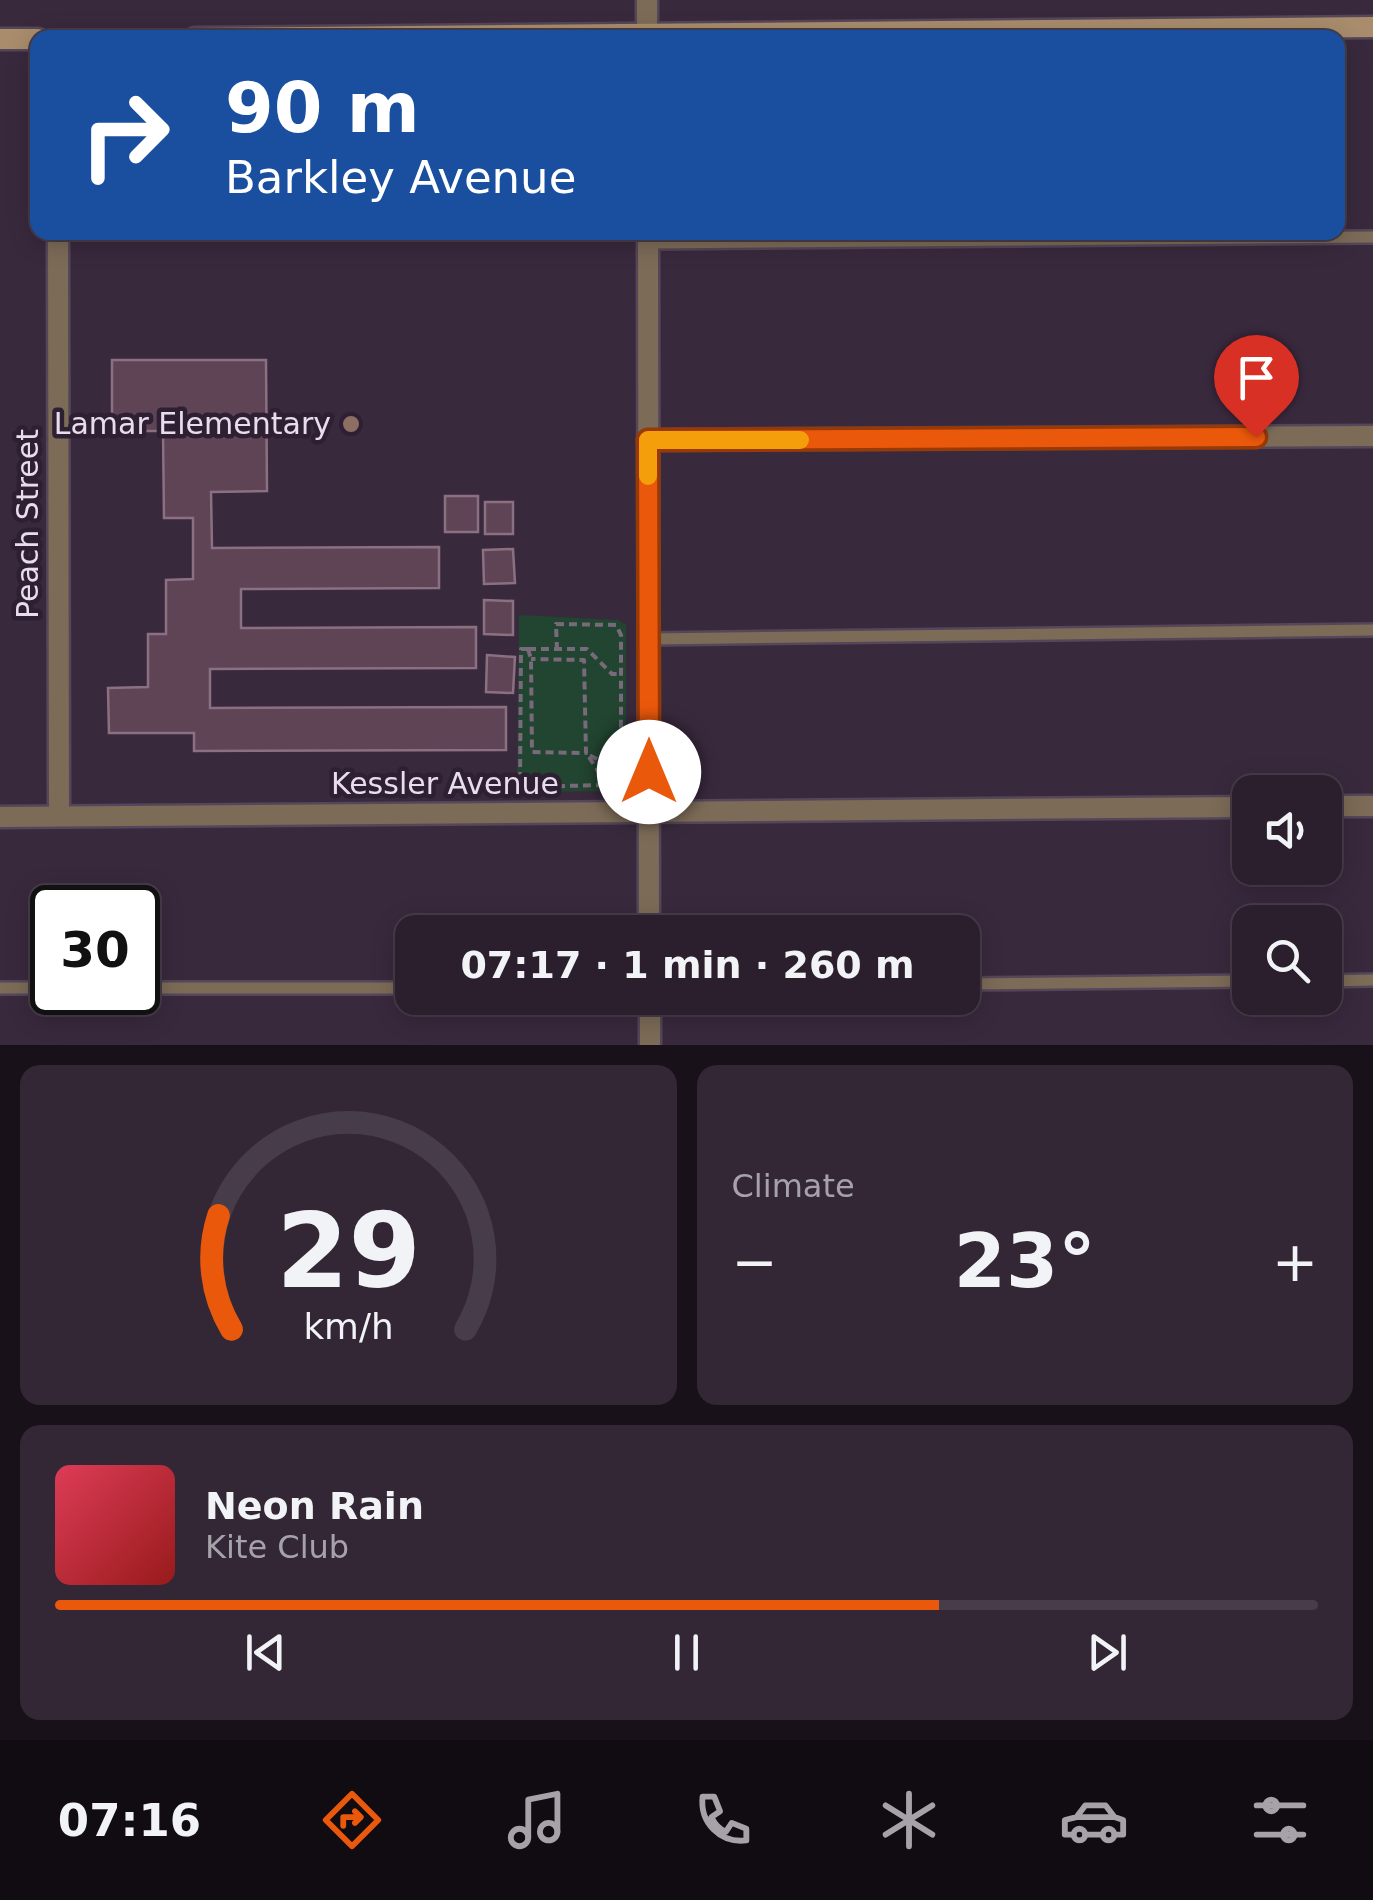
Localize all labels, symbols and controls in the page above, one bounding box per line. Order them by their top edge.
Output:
text: 90 m [225,67,420,149]
icon: right [60,70,190,200]
text: Barkley Avenue [225,151,576,204]
pin [1214,335,1299,438]
icon: arrive [1229,350,1284,405]
place label: Lamar Elementary [54,406,331,441]
marker: Lamar Elementary [340,413,362,435]
street label: Peach Street [10,429,45,619]
position arrow [597,720,701,824]
street label: Kessler Avenue [331,766,559,801]
map controls [1232,775,1342,1015]
button: sound [1232,775,1342,885]
speed limit sign: 30 [30,885,160,1015]
button: search [1232,905,1342,1015]
text: 07:17 · 1 min · 260 m [460,943,915,987]
text: Climate [732,1167,855,1205]
text: 29 [276,1190,421,1312]
text: 23° [954,1217,1096,1305]
text: − [732,1230,778,1294]
text: + [1272,1230,1318,1294]
text: km/h [303,1306,393,1347]
text: Neon Rain [205,1484,424,1528]
text: Kite Club [205,1528,349,1566]
icon: previous [238,1625,293,1680]
icon: pause [659,1625,714,1680]
icon: next [1080,1625,1135,1680]
icon: directions [317,1785,387,1855]
icon: music [502,1785,572,1855]
icon: phone [688,1785,758,1855]
icon: climate [874,1785,944,1855]
icon: car [1059,1785,1129,1855]
icon: filters [1245,1785,1315,1855]
text: 07:16 [58,1794,201,1847]

